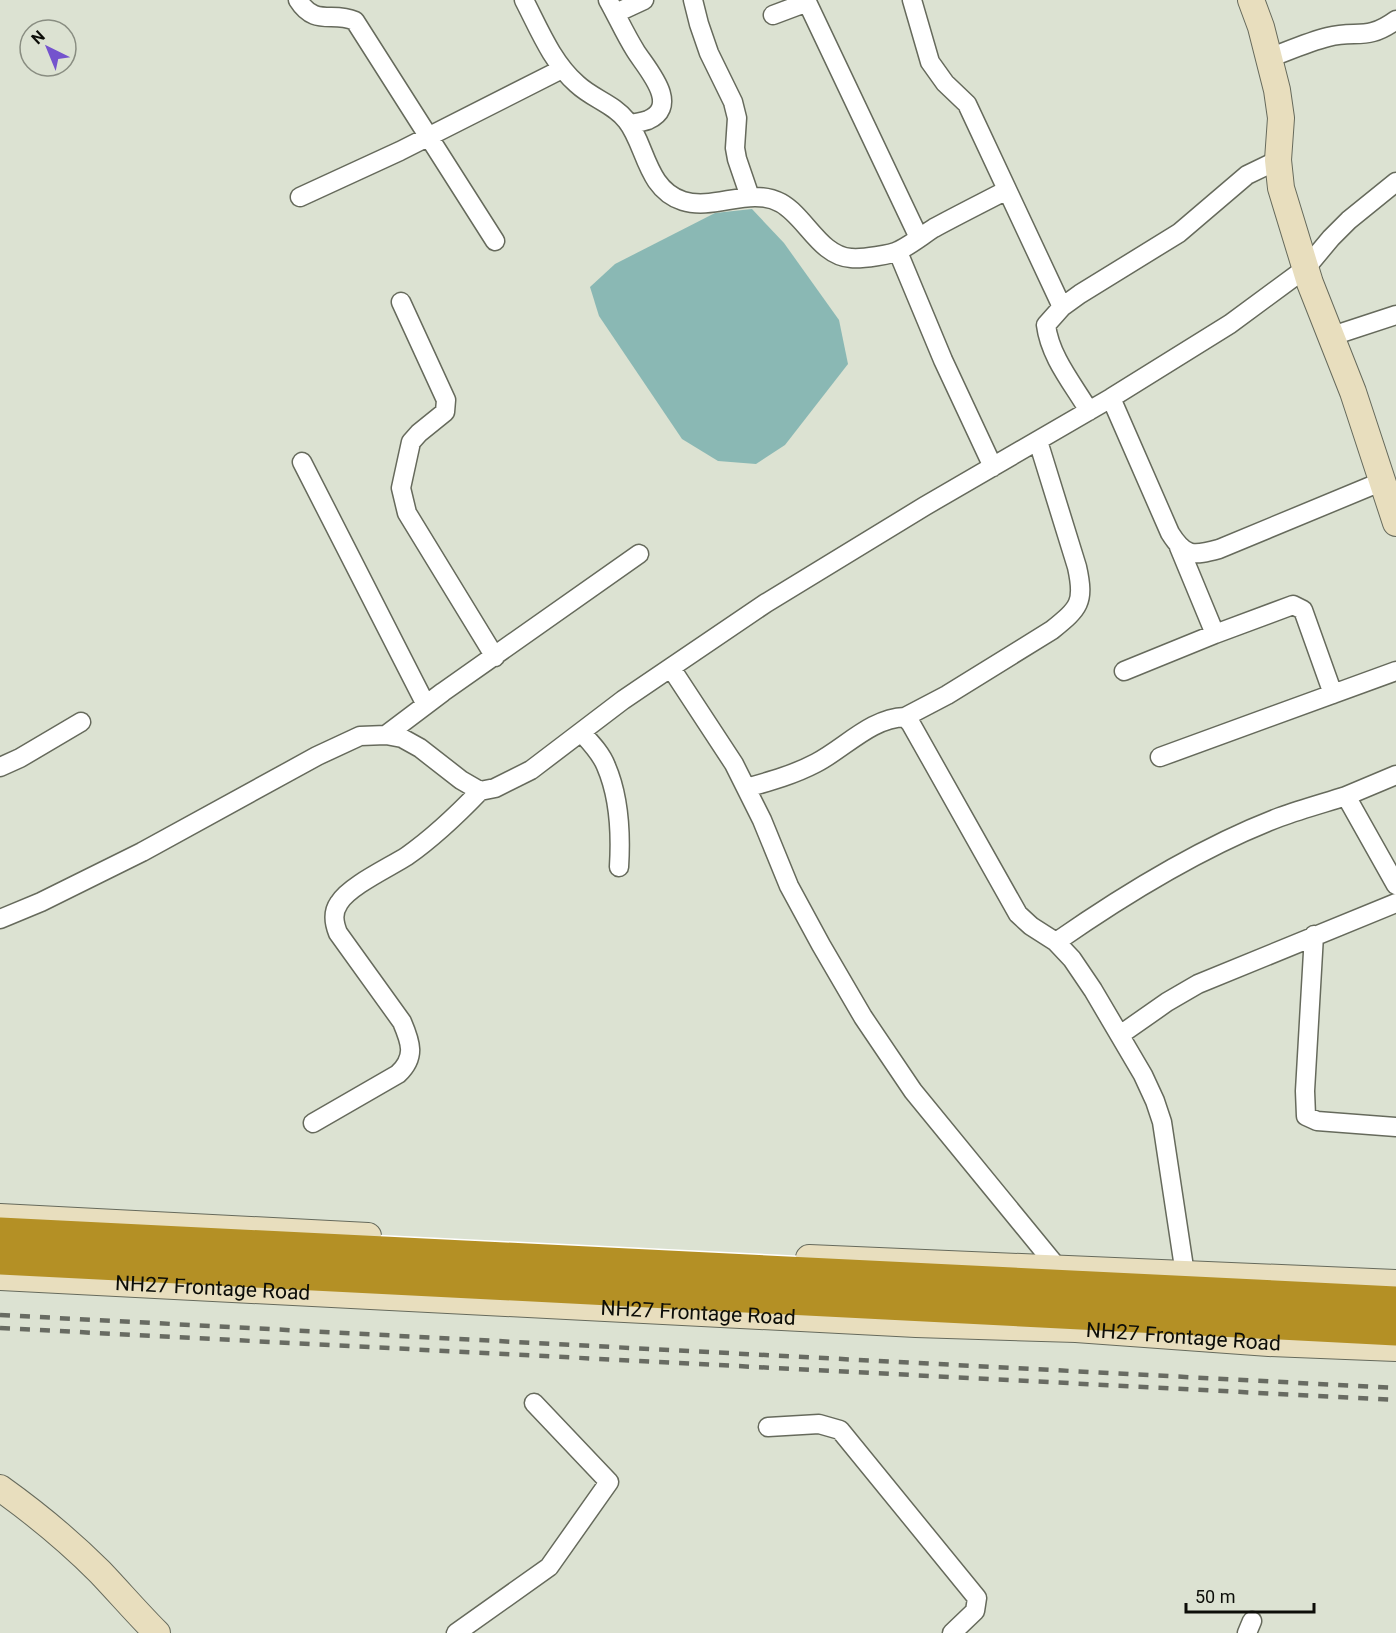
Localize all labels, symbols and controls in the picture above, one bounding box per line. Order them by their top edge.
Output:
north arrow [18,18,78,78]
text: N [28,27,49,48]
street label: NH27 Frontage Road [115,1271,311,1305]
street label: NH27 Frontage Road [600,1296,796,1330]
street label: NH27 Frontage Road [1085,1318,1281,1355]
scale bar [1186,1576,1314,1614]
text: 50 m [1195,1586,1235,1607]

